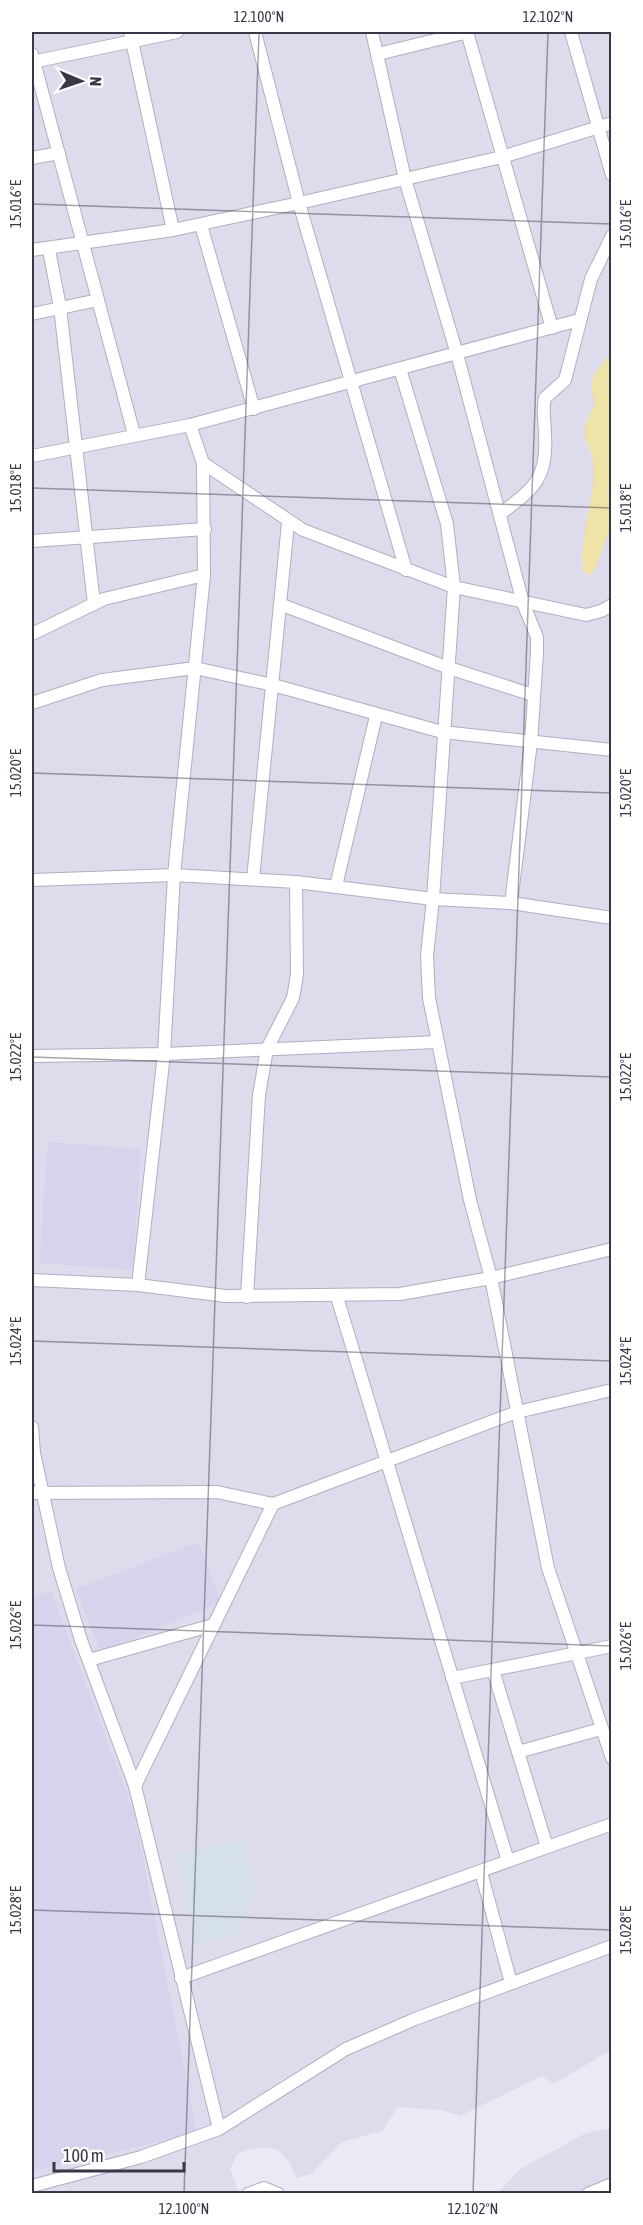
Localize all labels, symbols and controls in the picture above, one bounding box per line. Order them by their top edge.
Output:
text: 12.100°N [234,8,284,25]
text: 12.102°N [523,8,573,25]
north arrow [51,51,111,111]
text: N [87,76,105,87]
text: 15.016°E [7,179,24,228]
text: 15.016°E [617,199,634,248]
text: 15.018°E [7,463,24,512]
text: 15.018°E [617,483,634,532]
text: 15.020°E [7,748,24,797]
text: 15.020°E [617,768,634,817]
text: 15.022°E [7,1032,24,1081]
text: 15.022°E [617,1052,634,1101]
text: 15.024°E [7,1316,24,1365]
text: 15.024°E [617,1336,634,1385]
text: 15.026°E [7,1600,24,1649]
text: 15.026°E [617,1621,634,1670]
text: 15.028°E [7,1885,24,1934]
text: 15.028°E [617,1905,634,1954]
scale bar [54,2135,184,2173]
text: 100 m [63,2145,104,2166]
text: 12.100°N [159,2200,209,2217]
text: 12.102°N [448,2200,498,2217]

